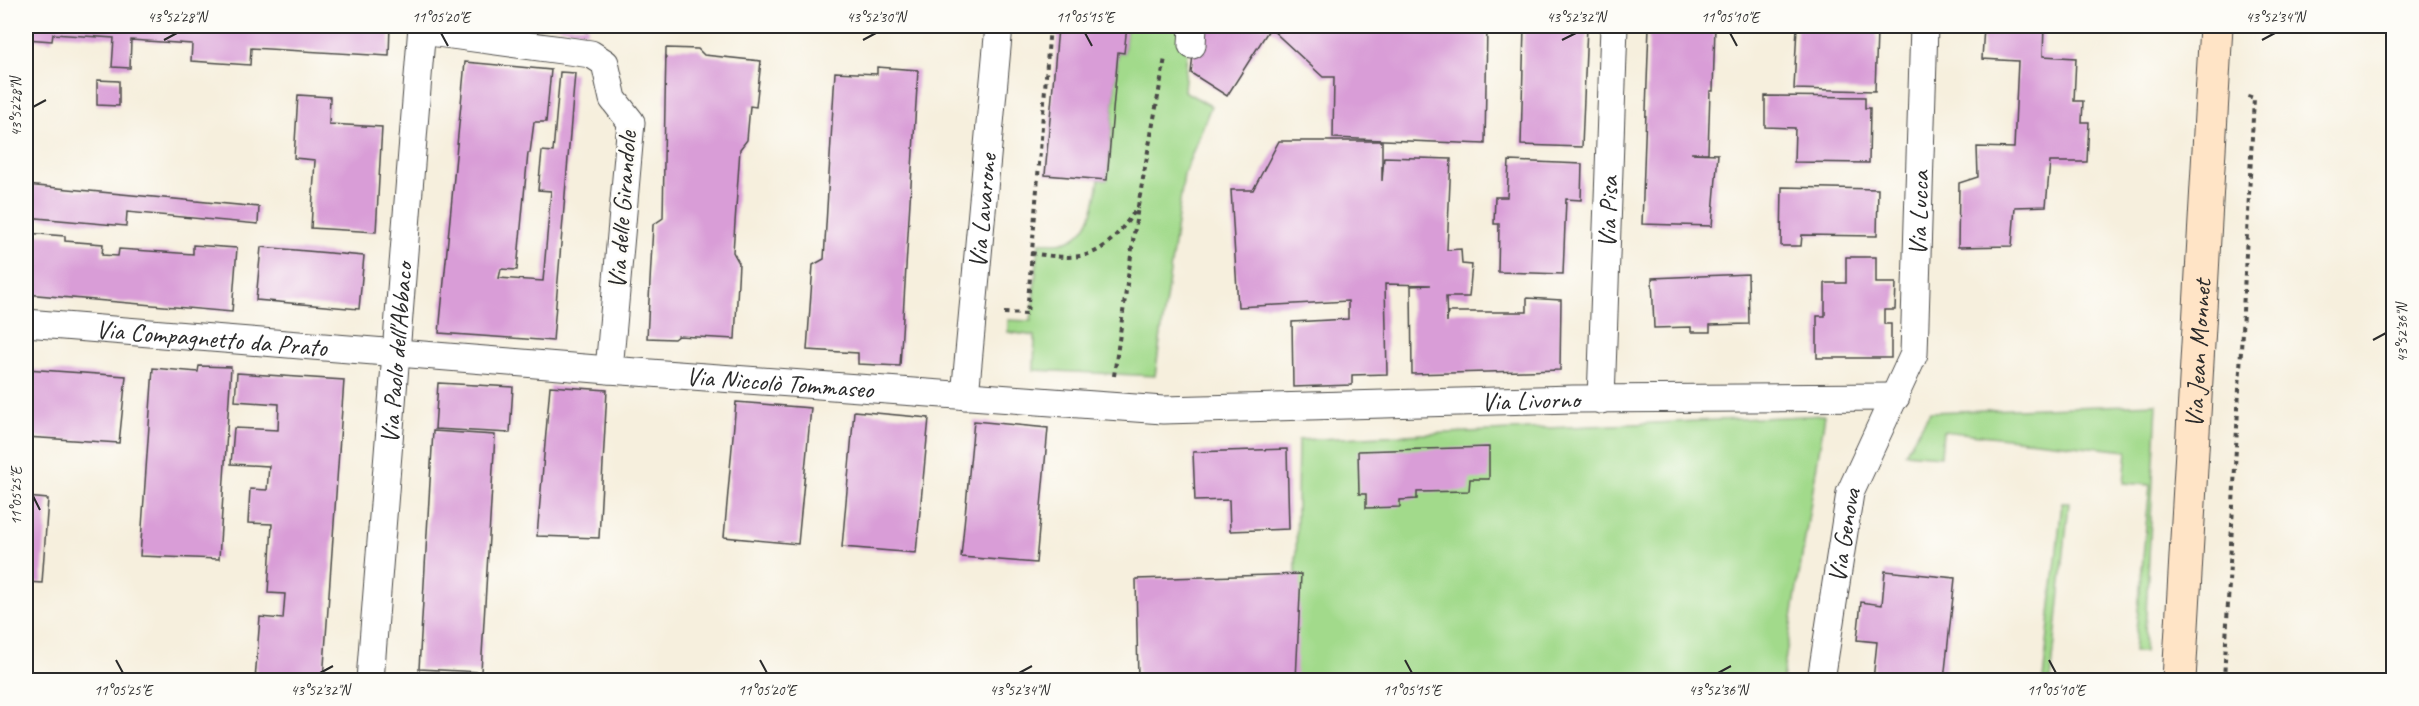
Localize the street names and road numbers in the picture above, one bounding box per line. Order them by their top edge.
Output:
street label: Via delle Girandole [600,129,644,290]
street label: Via Lavarone [960,151,1004,269]
street label: Via Lucca [1901,169,1936,256]
street label: Via Pisa [1590,174,1625,249]
street label: Via Paolo dell'Abbaco [372,258,420,445]
street label: Via Jean Monnet [2177,276,2218,429]
street label: Via Compagnetto da Prato [95,312,330,364]
street label: Via Niccolò Tommaseo [685,359,876,406]
street label: Via Livorno [1481,382,1583,418]
street label: Via Genova [1820,480,1868,585]

